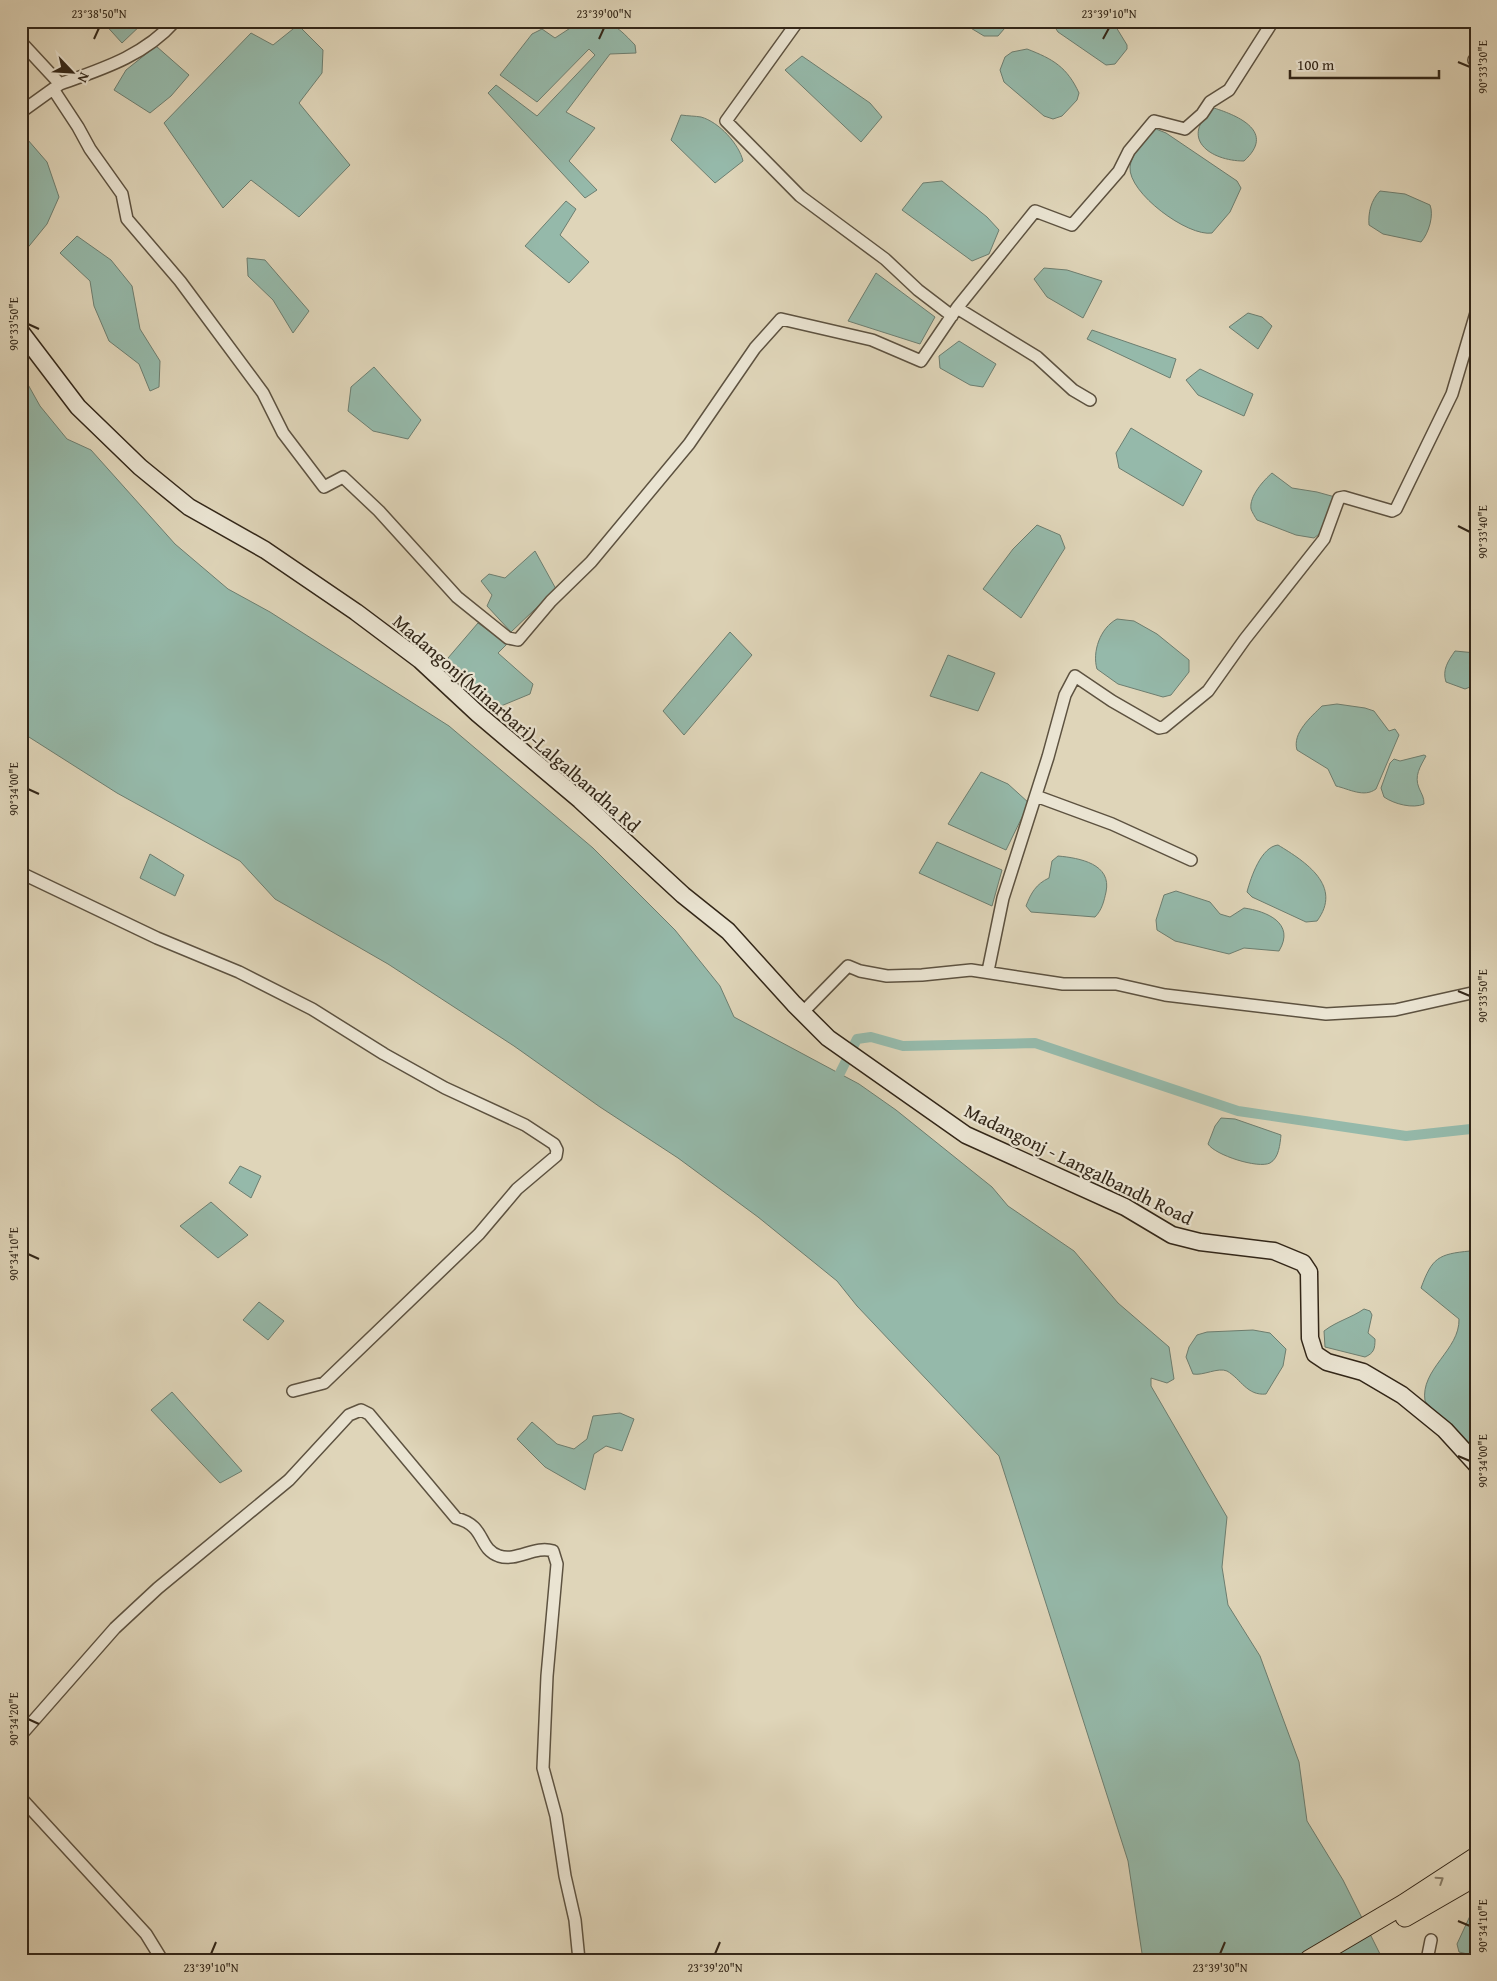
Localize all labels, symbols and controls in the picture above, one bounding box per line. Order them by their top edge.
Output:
text: 23°38'50"N [71,5,127,22]
text: 23°39'00"N [576,5,632,22]
text: 23°39'10"N [1081,5,1137,22]
text: 90°33'30"E [1474,40,1491,94]
north arrow [48,48,98,98]
scale bar [1290,48,1438,80]
text: 100 m [1297,54,1335,75]
text: N [72,69,95,87]
text: 90°33'50"E [5,297,22,351]
text: 90°33'40"E [1474,505,1491,559]
street label: Madangonj(Minarbari)-Lalgalbandha Rd [387,607,648,839]
text: 90°34'00"E [5,762,22,816]
text: 90°33'50"E [1474,969,1491,1023]
street label: Madangonj - Langalbandh Road [960,1096,1199,1232]
text: 90°34'10"E [5,1227,22,1281]
text: 90°34'00"E [1474,1434,1491,1488]
text: 90°34'20"E [5,1692,22,1746]
one-way arrow [1434,1877,1443,1886]
text: 90°34'10"E [1474,1899,1491,1953]
text: 23°39'10"N [183,1959,239,1976]
text: 23°39'20"N [687,1959,743,1976]
text: 23°39'30"N [1192,1959,1248,1976]

